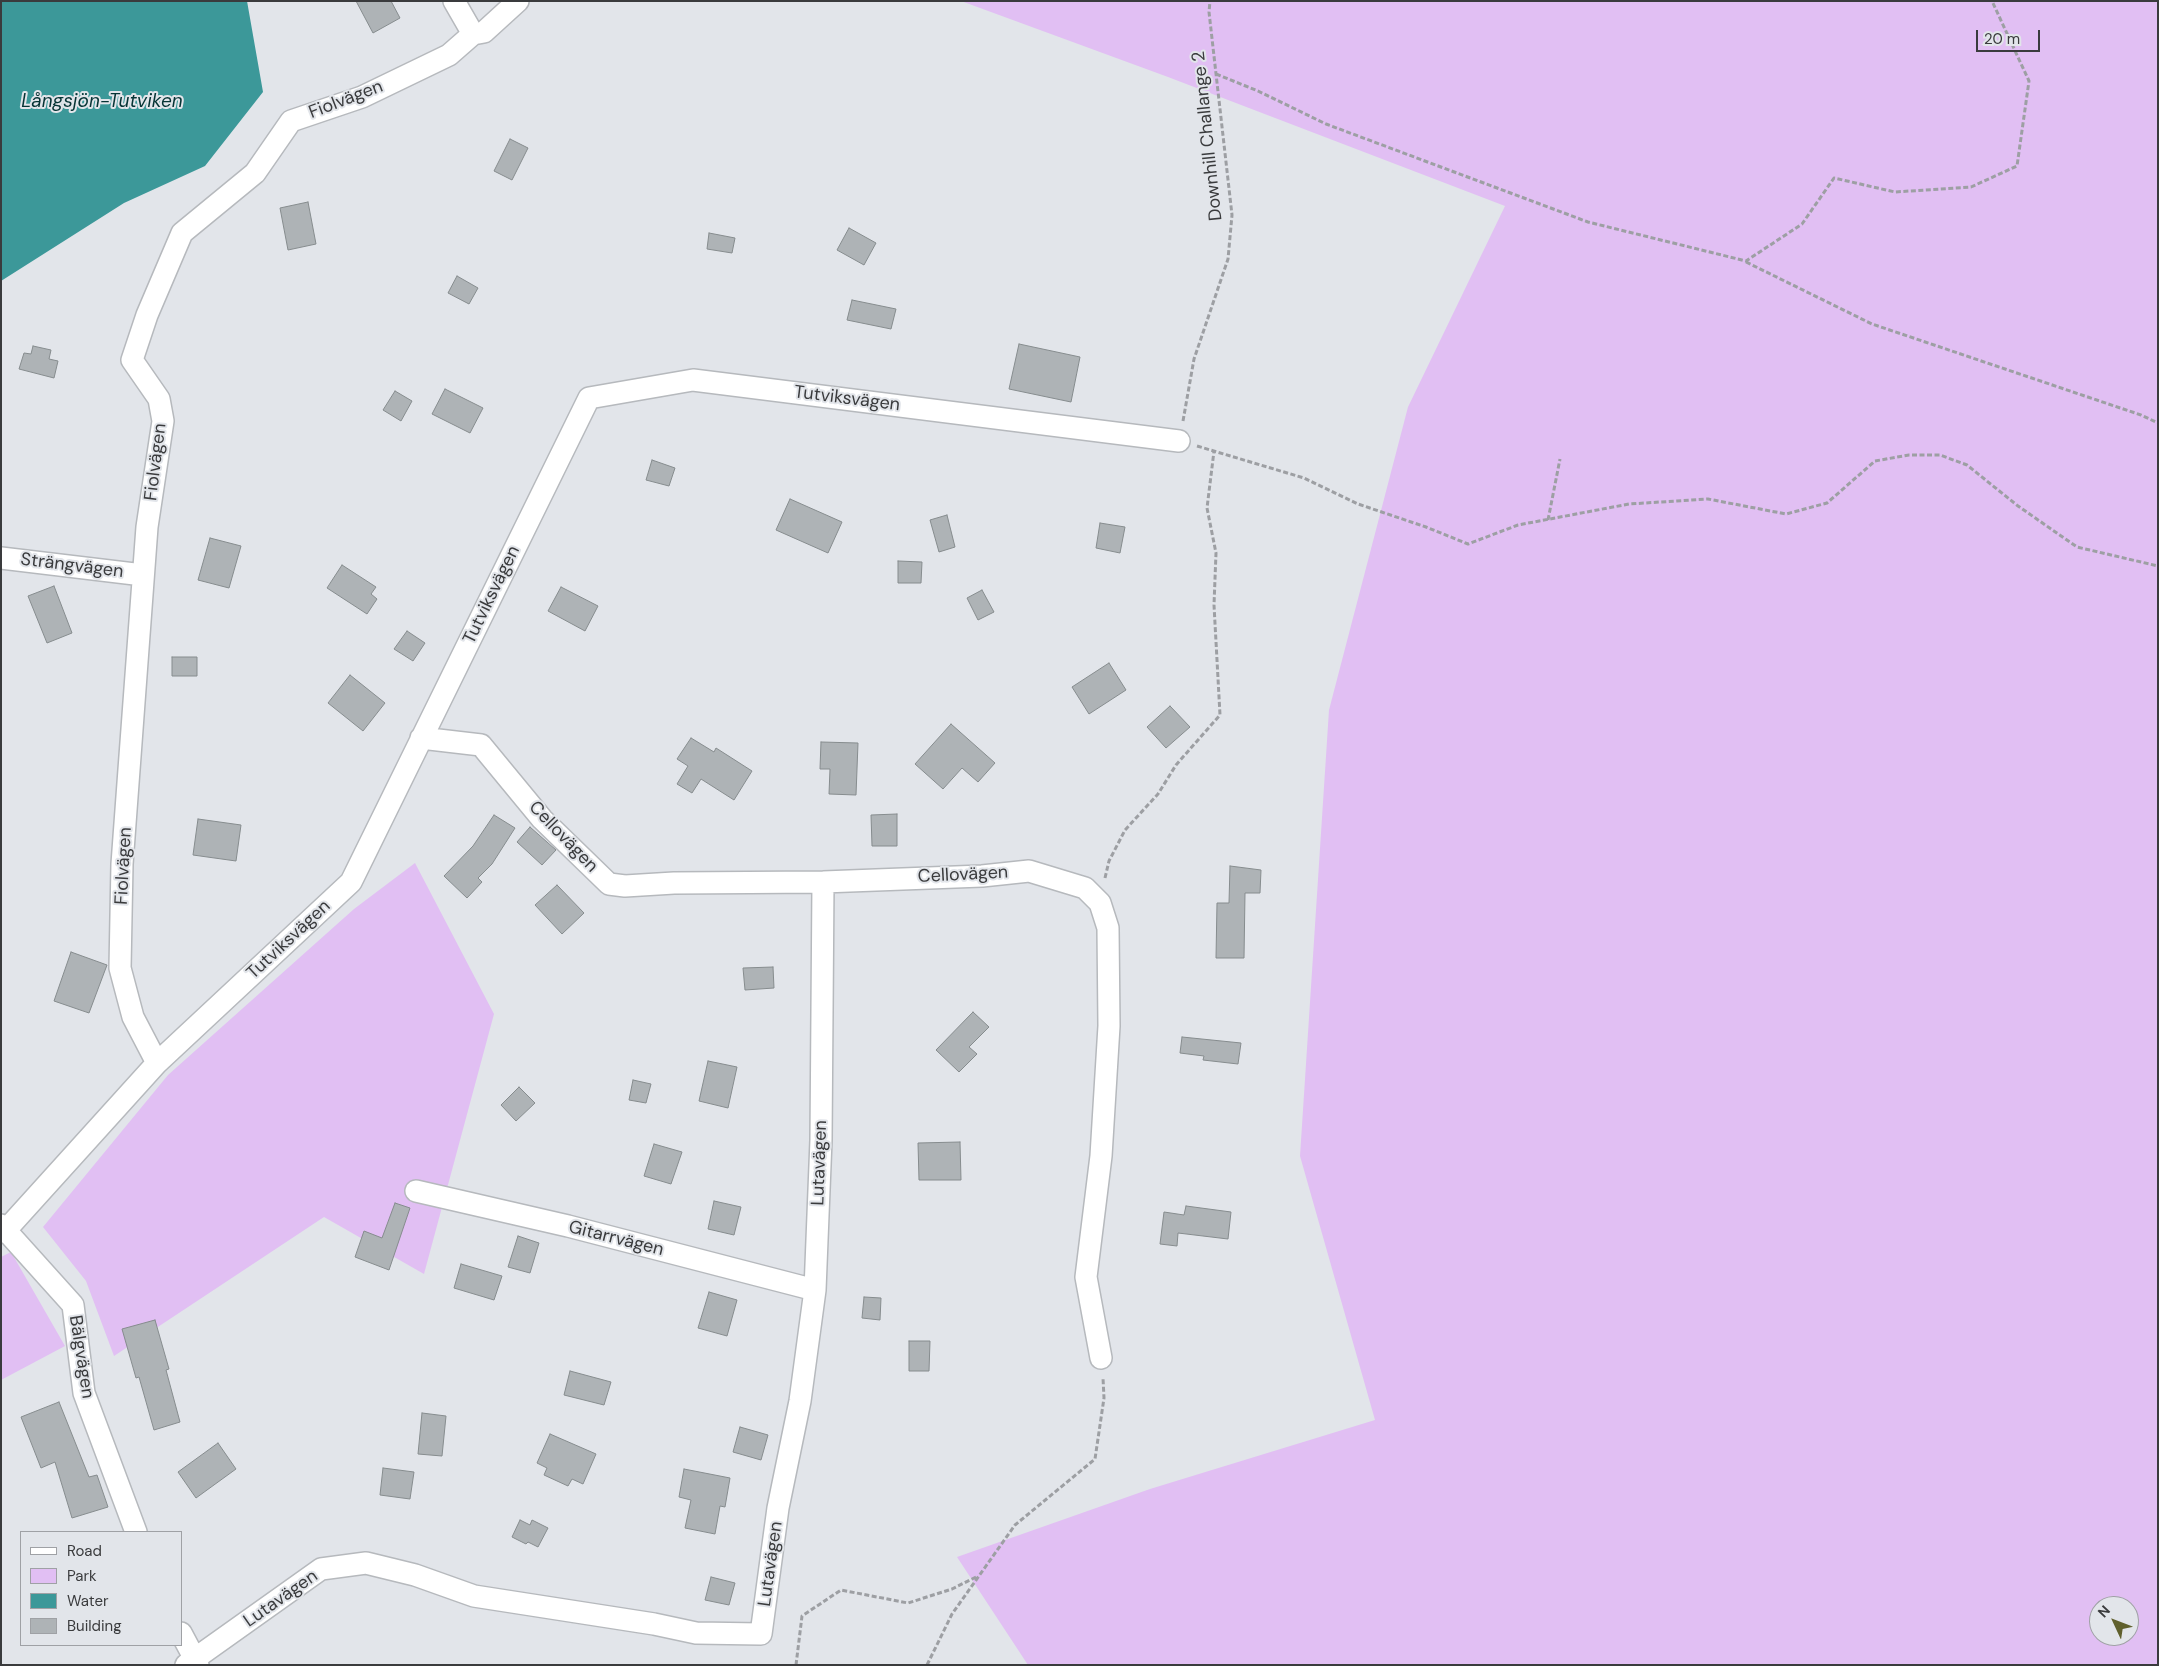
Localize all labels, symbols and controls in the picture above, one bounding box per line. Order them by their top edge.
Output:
scale bar [1979,20,2043,52]
text: 20 m [1984,29,2020,49]
street label: Downhill Challange 2 [1188,50,1228,222]
street label: Fiolvägen [306,76,386,124]
water label: Långsjön-Tutviken [21,91,183,113]
street label: Tutviksvägen [793,382,901,416]
street label: Fiolvägen [141,422,171,502]
street label: Tutviksvägen [459,542,525,648]
street label: Strängvägen [19,549,125,583]
street label: Cellovägen [524,797,602,877]
street label: Fiolvägen [111,827,137,905]
street label: Cellovägen [917,862,1009,888]
street label: Tutviksvägen [243,896,335,984]
street label: Lutavägen [808,1120,832,1206]
street label: Gitarrvägen [566,1217,666,1261]
street label: Bälgvägen [64,1314,98,1400]
street label: Lutavägen [754,1520,788,1608]
legend [20,1531,182,1646]
text: Road [67,1541,102,1561]
text: Park [67,1566,97,1586]
street label: Lutavägen [240,1566,322,1632]
text: Water [67,1591,108,1611]
north arrow [2089,1596,2139,1646]
text: N [2094,1602,2114,1621]
text: Building [67,1616,122,1636]

